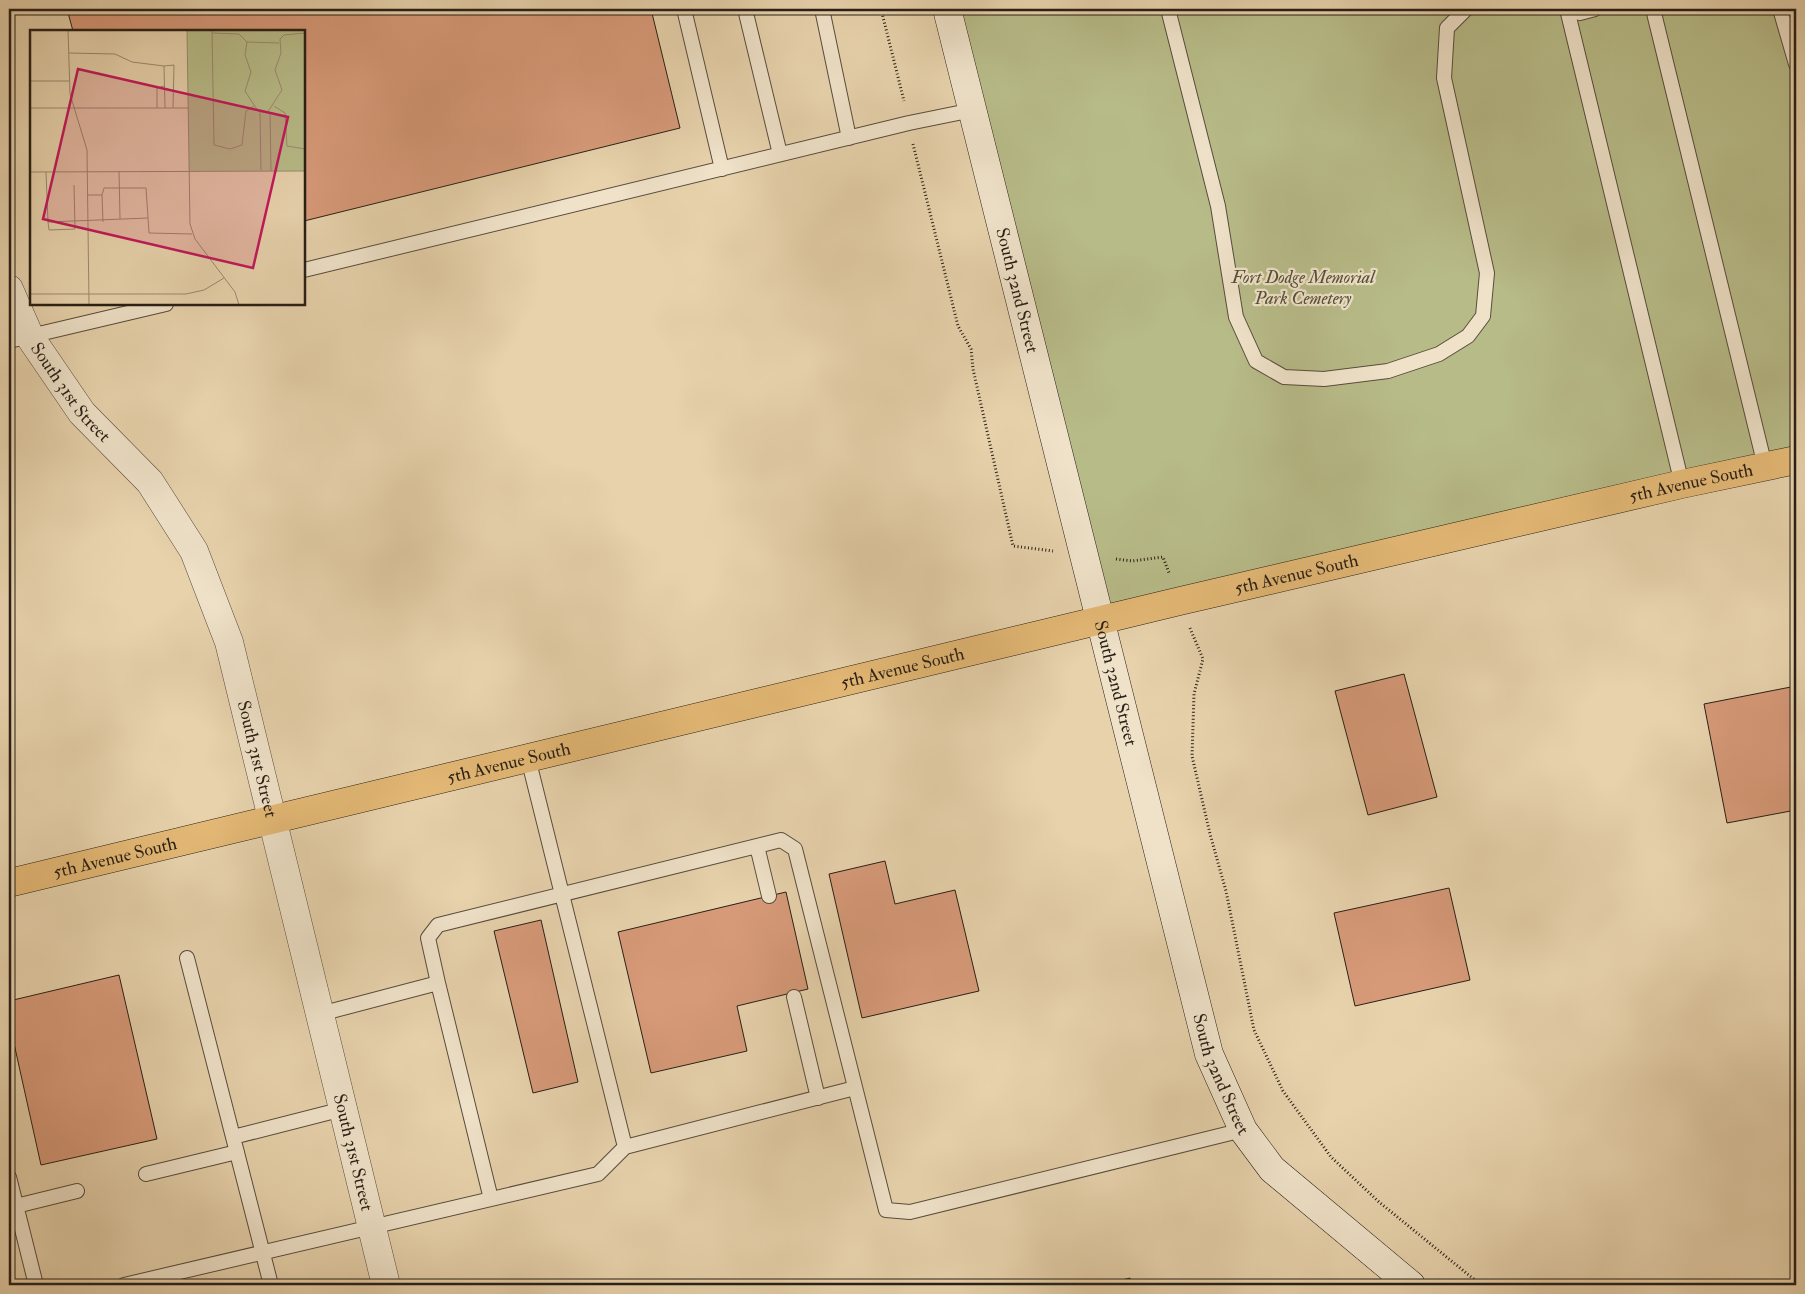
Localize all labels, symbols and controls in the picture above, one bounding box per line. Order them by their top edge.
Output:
inset map [30,30,305,305]
street label: South 32nd Street [990,225,1044,356]
park label: Fort Dodge Memorial Park Cemetery [1231,266,1376,310]
street label: South 31st Street [25,338,115,447]
street label: 5th Avenue South [1627,458,1756,508]
street label: 5th Avenue South [1232,549,1361,600]
street label: South 32nd Street [1089,618,1142,748]
street label: 5th Avenue South [839,642,967,694]
street label: South 31st Street [232,698,282,820]
street label: 5th Avenue South [445,737,573,789]
street label: 5th Avenue South [51,832,180,884]
street label: South 32nd Street [1187,1011,1254,1140]
street label: South 31st Street [328,1092,379,1213]

